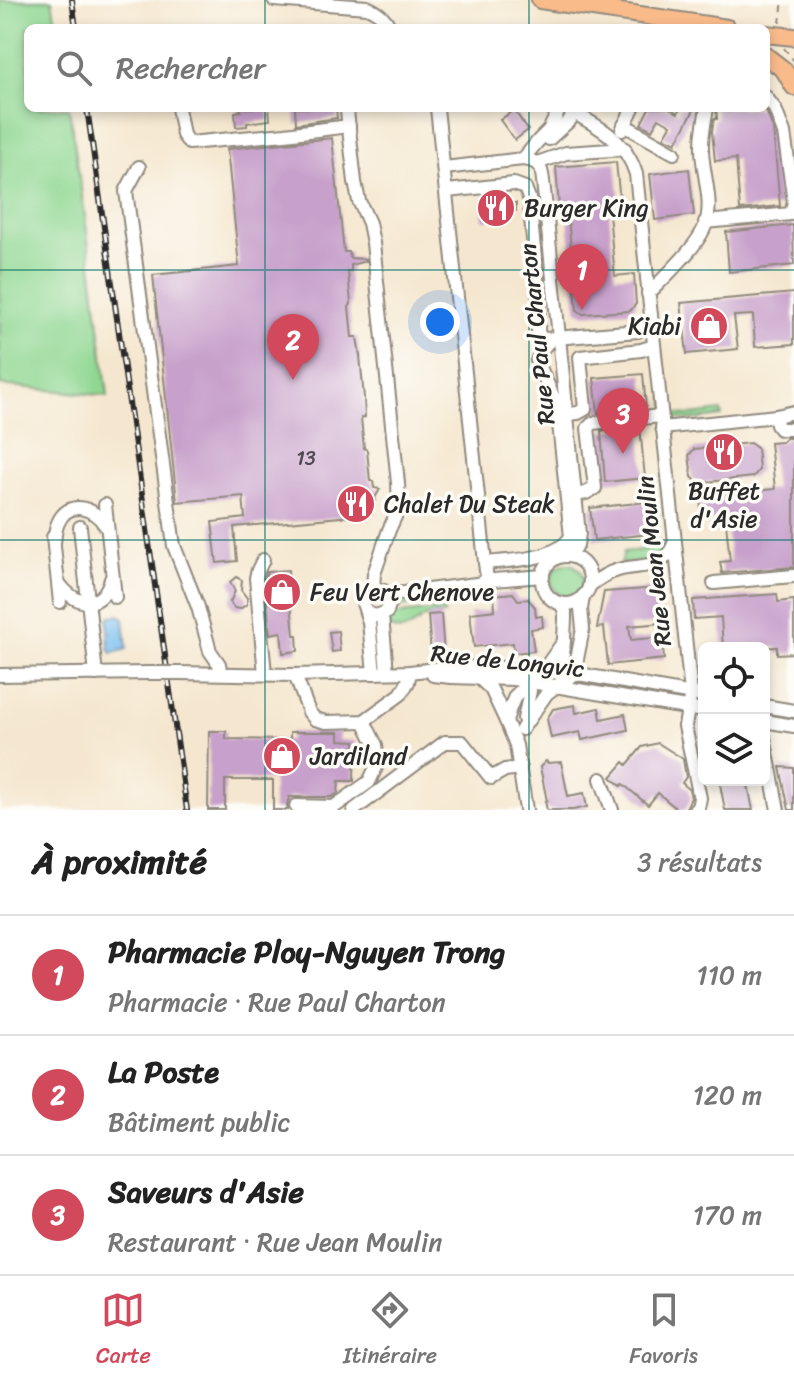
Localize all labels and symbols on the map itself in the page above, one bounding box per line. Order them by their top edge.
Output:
restaurant icon: Burger King [475,187,517,229]
place label: Burger King [524,187,649,229]
street label: Rue Paul Charton [507,241,567,427]
pin: 1 [556,244,608,310]
your location [420,302,460,342]
place label: Kiabi [628,305,681,347]
shop icon: Kiabi [688,305,730,347]
pin: 2 [267,314,319,380]
pin: 3 [597,388,649,454]
restaurant icon: Buffet d'Asie [703,431,745,473]
house number: 13 [296,441,316,476]
place label: Buffet d'Asie [688,470,760,540]
street label: Rue Jean Moulin [624,474,684,648]
restaurant icon: Chalet Du Steak [335,483,377,525]
place label: Chalet Du Steak [384,483,555,525]
shop icon: Feu Vert Chenove [261,571,303,613]
place label: Feu Vert Chenove [310,571,494,613]
street label: Rue de Longvic [429,632,587,690]
shop icon: Jardiland [261,735,303,777]
place label: Jardiland [309,735,408,777]

